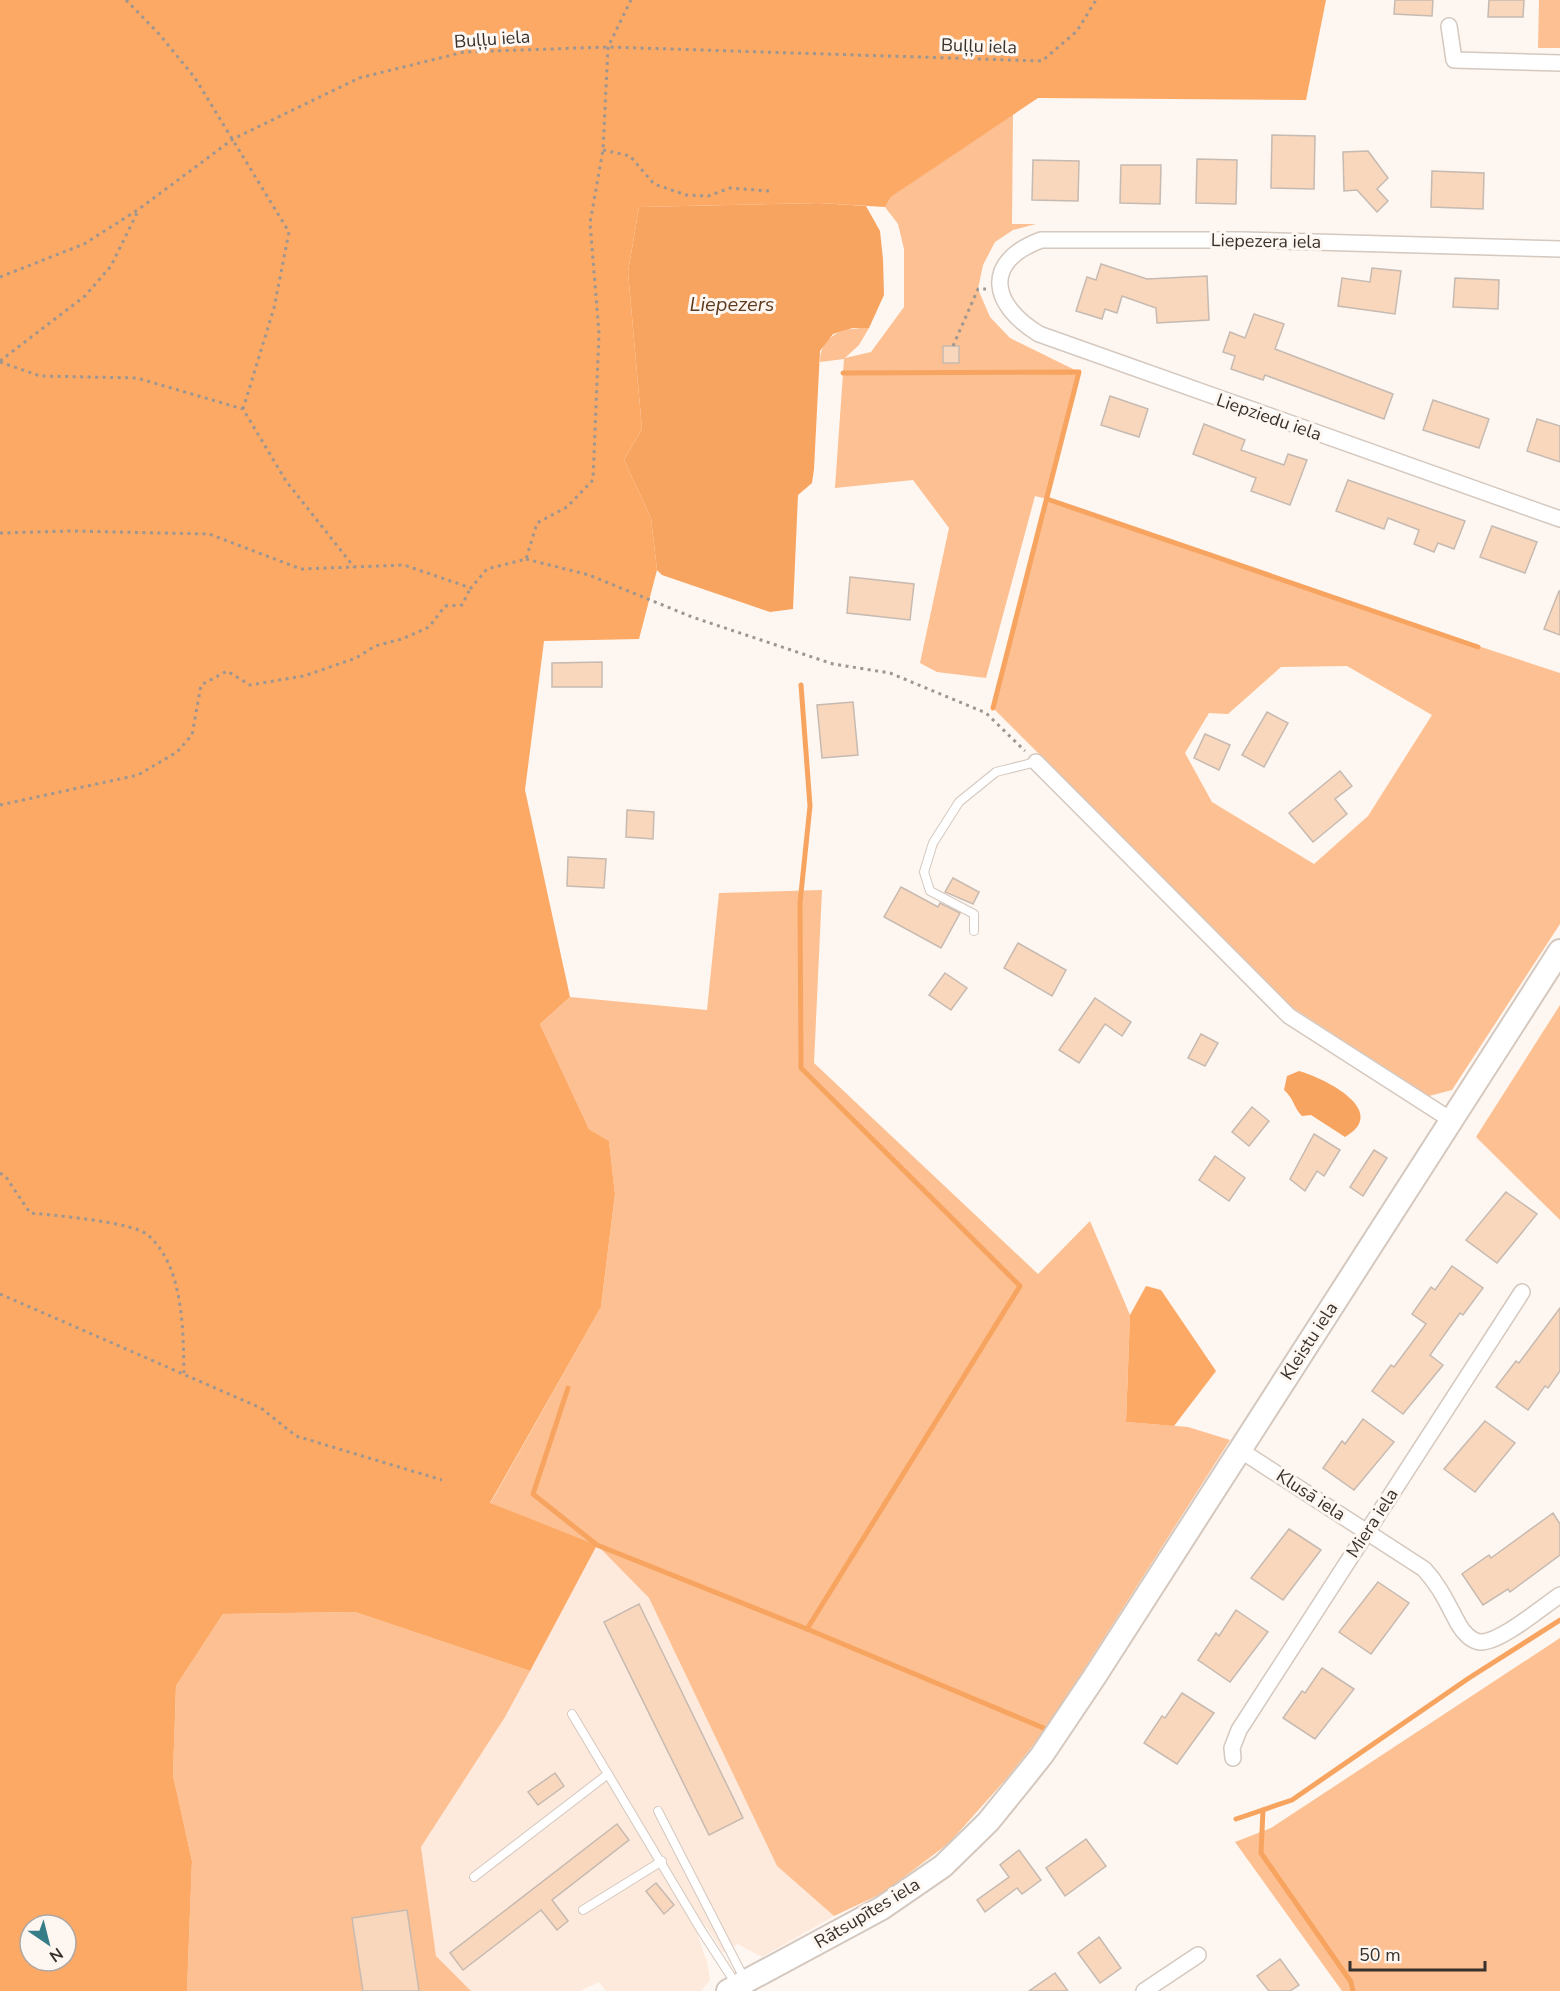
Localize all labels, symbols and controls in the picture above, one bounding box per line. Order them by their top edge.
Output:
street label: Buļļu iela [453,24,531,54]
street label: Buļļu iela [940,33,1018,59]
street label: Liepezera iela [1211,228,1321,254]
water label: Liepezers [690,291,774,318]
street label: Liepziedu iela [1213,388,1325,446]
street label: Kleistu iela [1275,1297,1343,1385]
street label: Klusā iela [1272,1464,1350,1526]
street label: Miera iela [1341,1484,1403,1562]
street label: Rātsupītes iela [810,1872,924,1954]
north arrow [18,1913,78,1973]
scale bar [1350,1934,1485,1972]
text: N [45,1942,67,1967]
text: 50 m [1359,1943,1401,1967]

